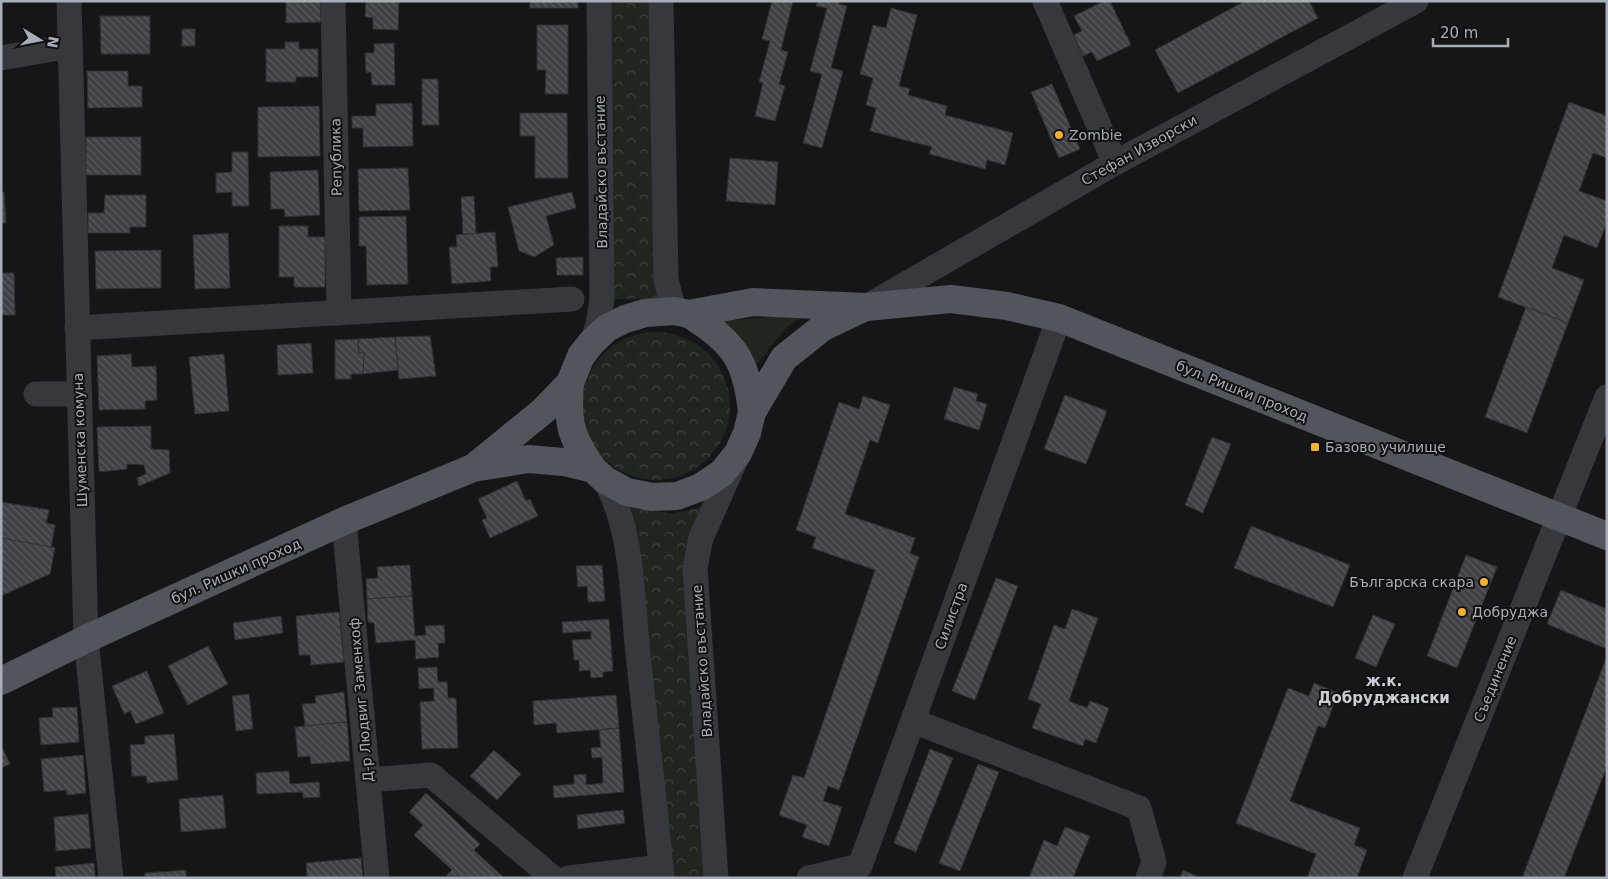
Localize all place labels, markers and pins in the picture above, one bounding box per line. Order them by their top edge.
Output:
place label: Zombie [1069,127,1122,143]
marker: Zombie [1053,129,1065,141]
place label: Базово училище [1325,439,1446,455]
marker: Базово училище [1309,441,1321,453]
place label: Българска скара [1349,574,1474,590]
marker: Българска скара [1478,576,1490,588]
place label: Добруджа [1472,604,1548,620]
marker: Добруджа [1456,606,1468,618]

